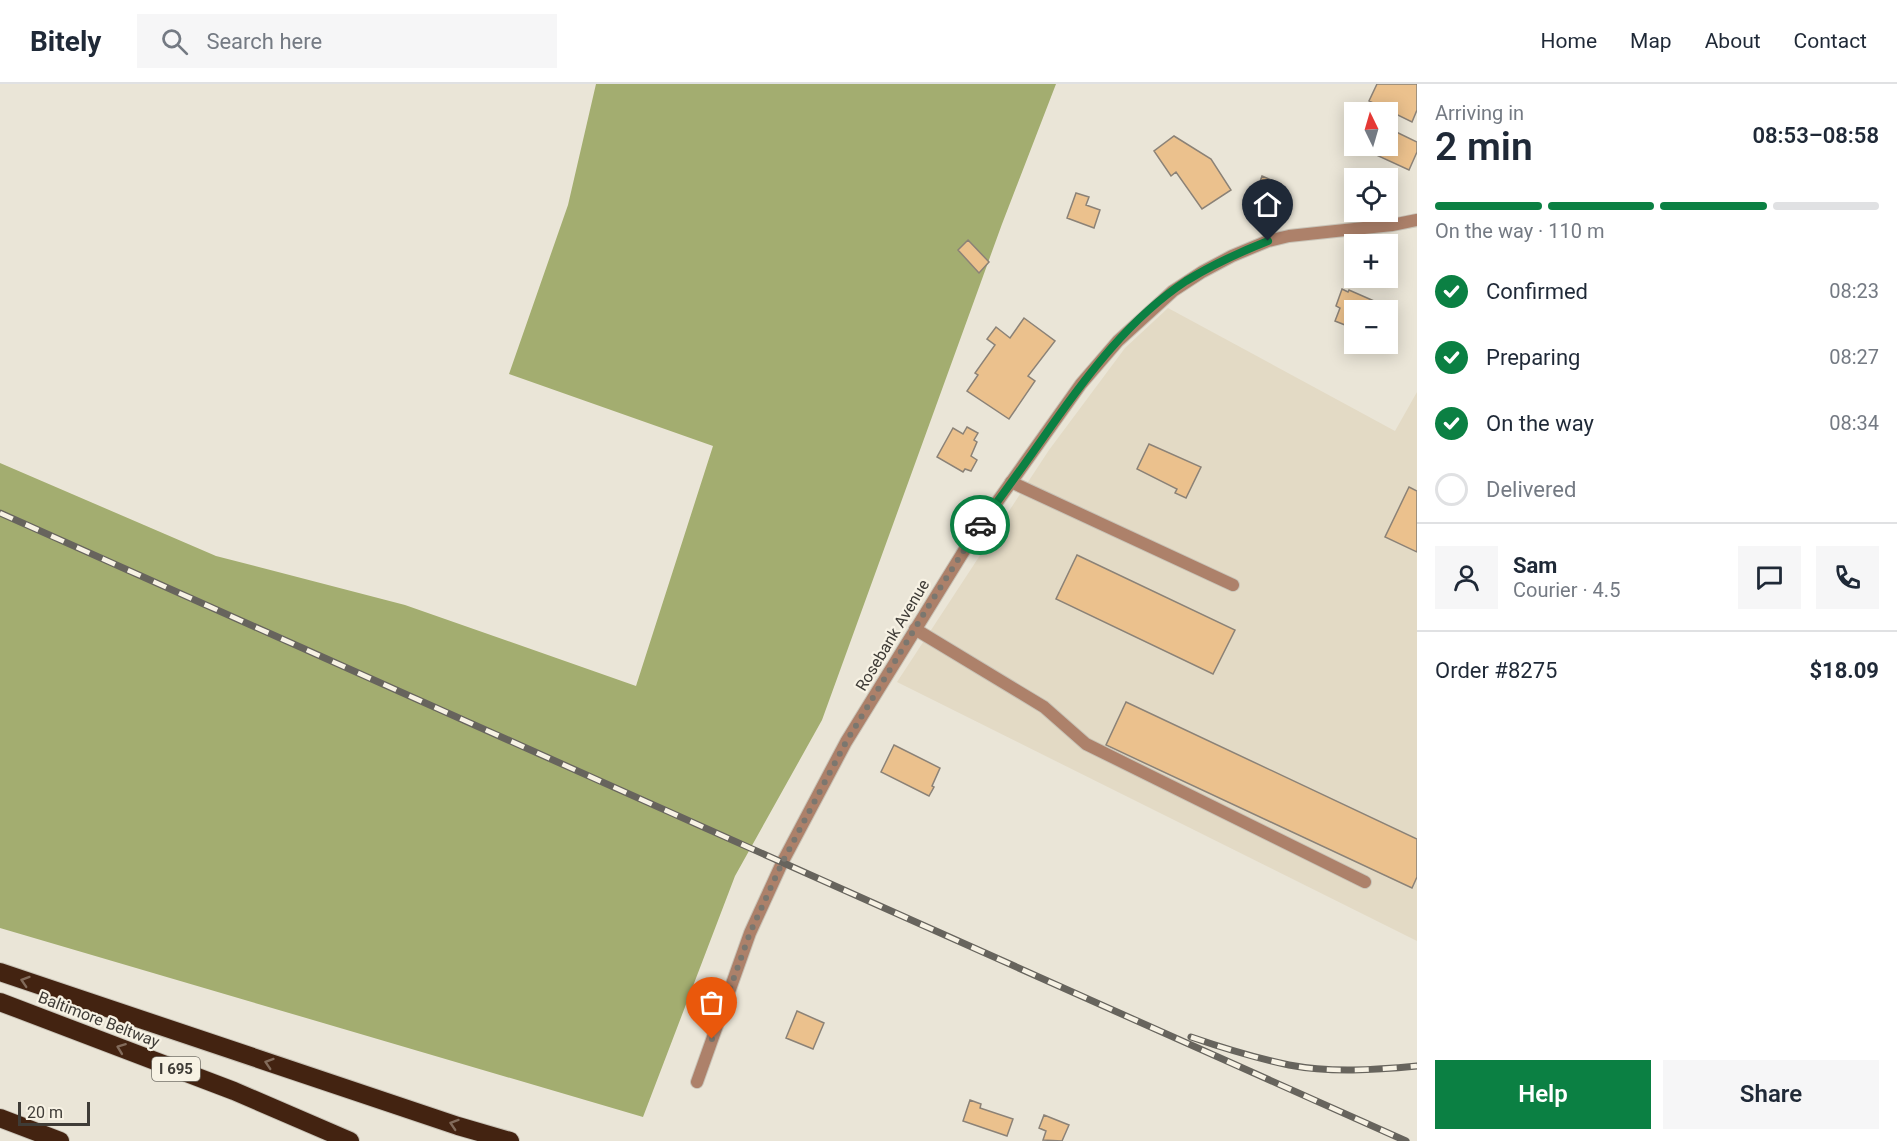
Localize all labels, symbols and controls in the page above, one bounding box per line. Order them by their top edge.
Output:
search box [137,14,557,68]
text: Bitely [30,25,101,58]
icon: search [158,25,191,58]
text: Search here [206,29,322,54]
text: Home [1541,29,1597,53]
text: Map [1630,29,1672,53]
text: About [1705,29,1761,53]
text: Contact [1794,29,1867,53]
text: Arriving in [1435,101,1524,125]
north arrow [1344,102,1398,156]
map controls [1344,102,1398,354]
text: 08:53–08:58 [1752,123,1879,148]
text: 2 min [1435,124,1533,170]
button: locate [1344,168,1398,222]
pin [1242,179,1293,241]
icon: home [1251,188,1284,221]
text: On the way · 110 m [1435,219,1604,243]
button: + [1344,234,1398,288]
icon: check [1435,275,1468,308]
text: Confirmed [1486,279,1588,304]
text: 08:23 [1829,279,1879,303]
button: − [1344,300,1398,354]
icon: check [1435,341,1468,374]
text: Preparing [1486,345,1580,370]
text: 08:27 [1829,345,1879,369]
icon: check [1435,407,1468,440]
text: On the way [1486,411,1594,436]
text: 08:34 [1829,411,1879,435]
text: Delivered [1486,477,1576,502]
courier [950,495,1010,555]
icon: car [964,509,997,542]
button: person [1435,546,1498,609]
button: chat [1738,546,1801,609]
button: phone [1816,546,1879,609]
text: Sam [1513,553,1557,578]
street label: Rosebank Avenue [852,576,933,694]
text: Courier · 4.5 [1513,578,1620,602]
text: Order #8275 [1435,658,1557,683]
text: $18.09 [1810,658,1879,683]
one-way arrow [20,975,31,988]
pin [686,977,737,1039]
icon: bag [695,986,728,1019]
street label: Baltimore Beltway [36,988,163,1051]
one-way arrow [116,1043,127,1055]
road number: I 695 [152,1057,200,1081]
one-way arrow [264,1057,275,1070]
button: Help [1435,1060,1651,1129]
button: Share [1663,1060,1879,1129]
scale bar [18,1099,90,1126]
text: 20 m [27,1103,63,1122]
one-way arrow [449,1119,460,1132]

